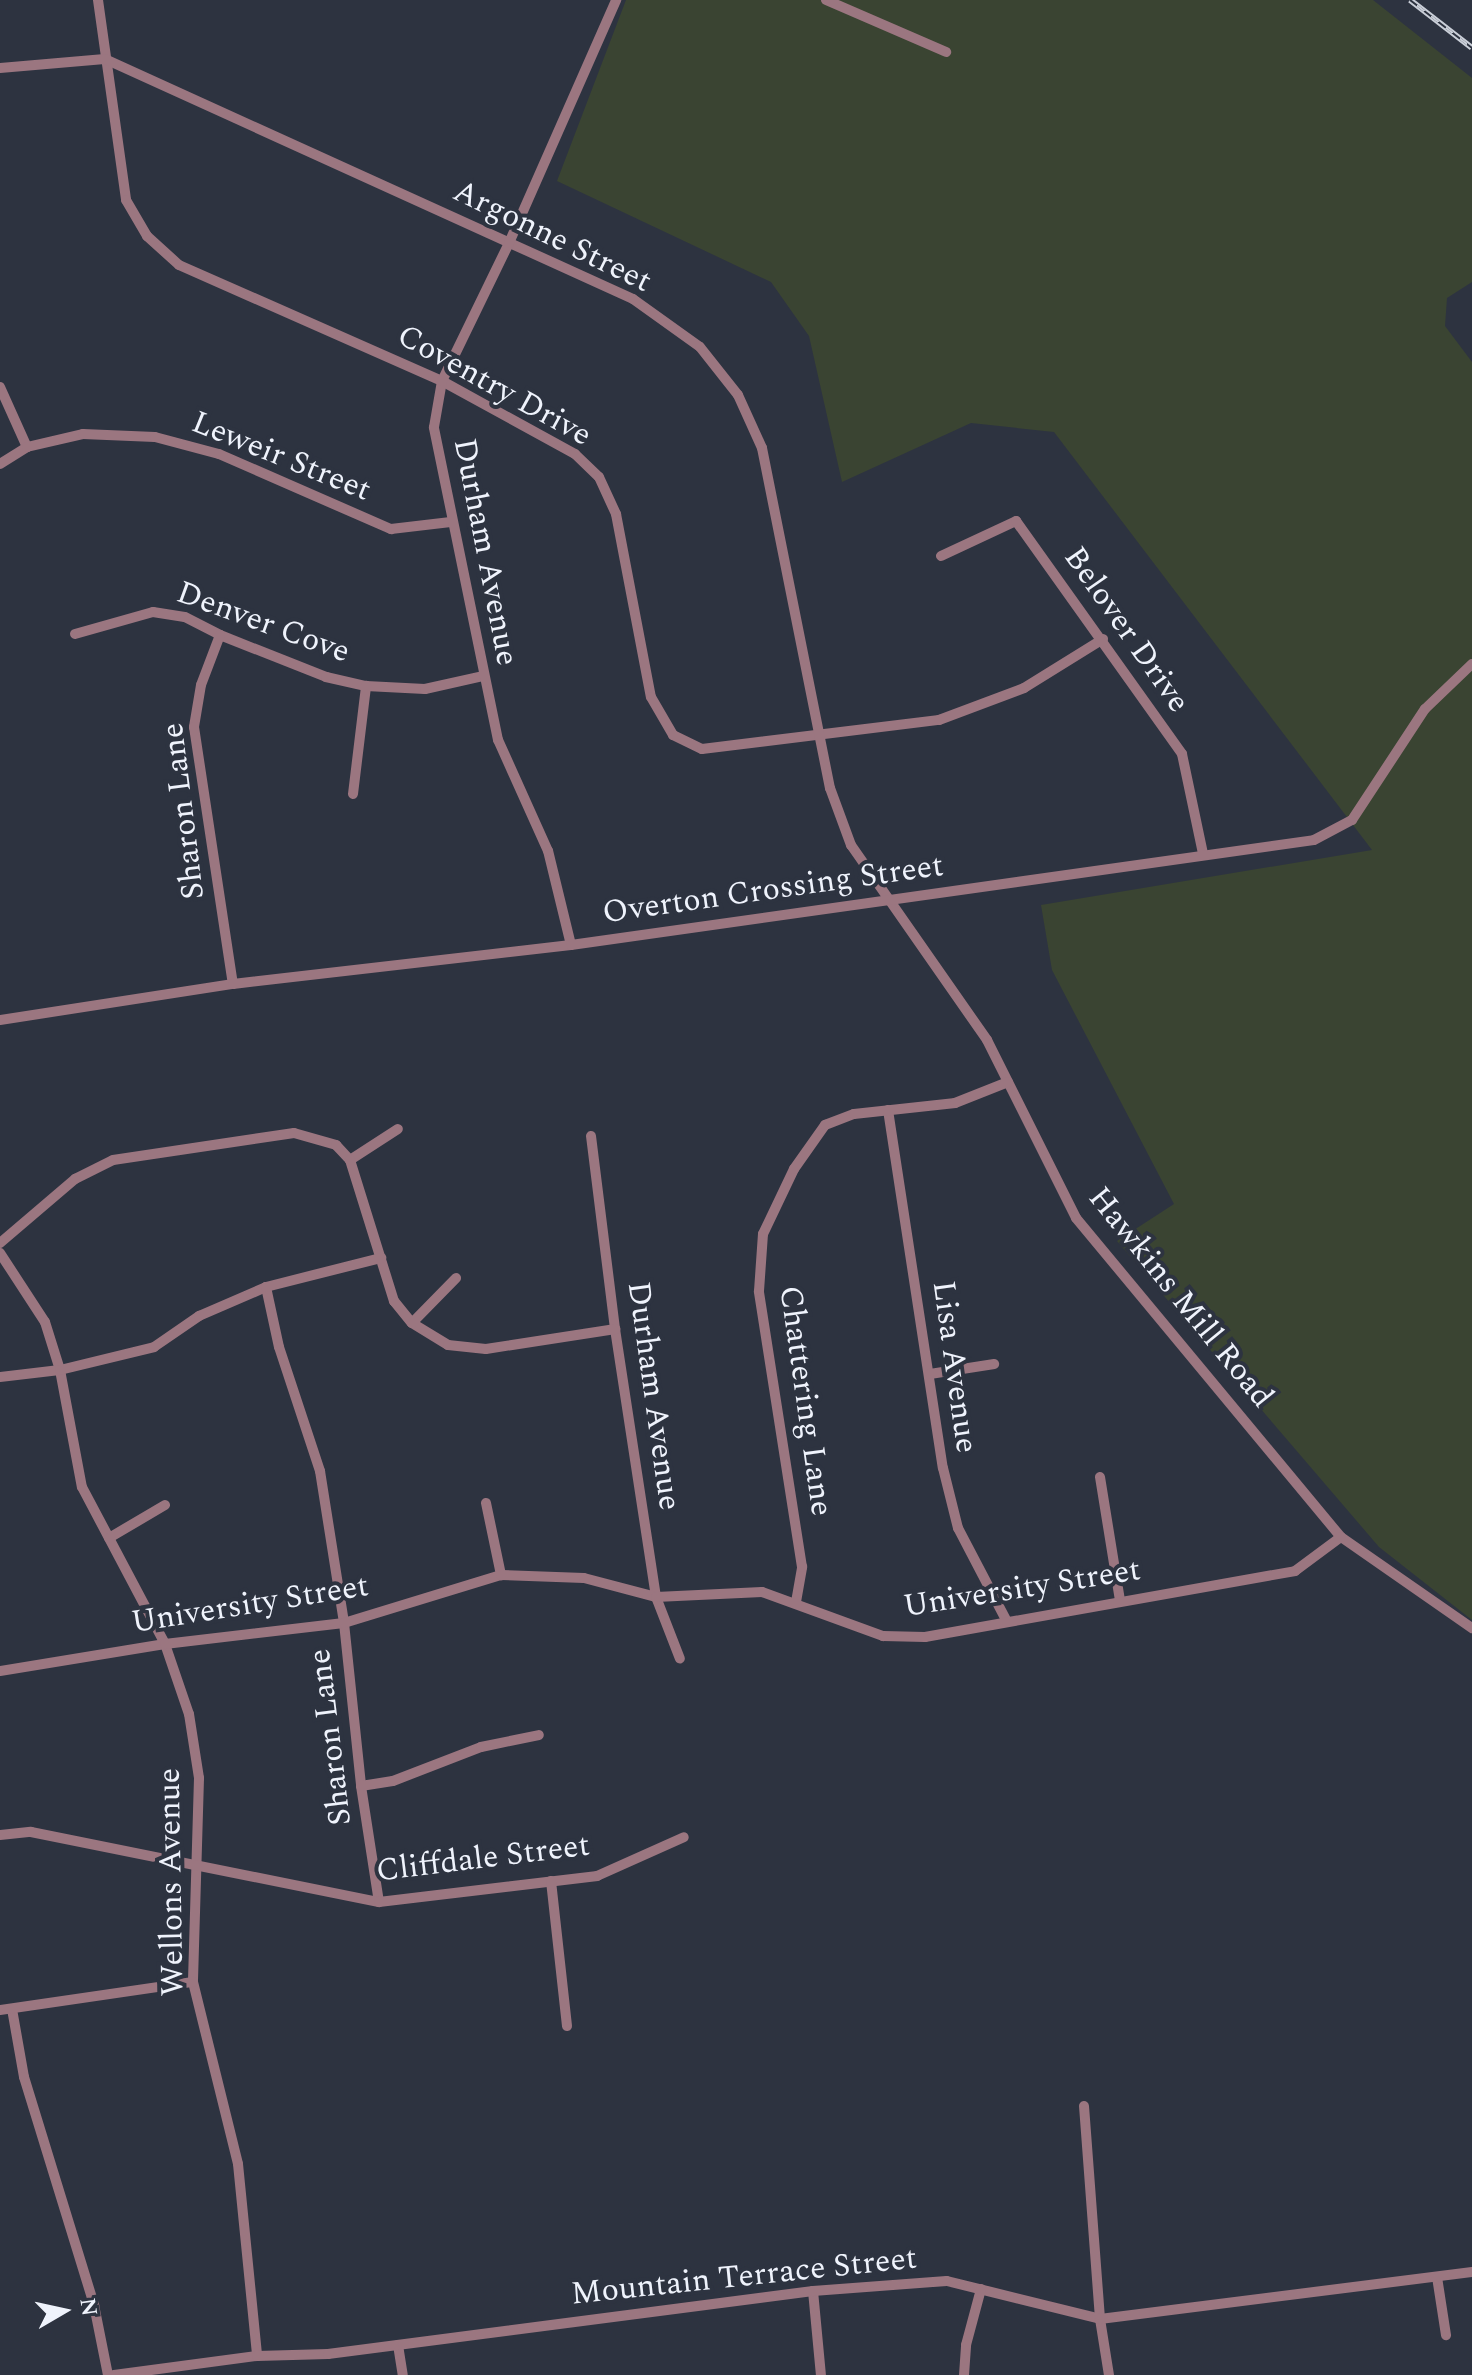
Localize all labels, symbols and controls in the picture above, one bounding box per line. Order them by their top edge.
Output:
street label: Argonne Street [447,172,657,302]
street label: Coventry Drive [390,317,598,455]
street label: Leweir Street [186,404,376,510]
street label: Durham Avenue [444,435,526,669]
street label: Belover Drive [1055,540,1197,720]
street label: Denver Cove [171,574,355,672]
street label: Sharon Lane [154,720,214,902]
street label: Overton Crossing Street [600,847,946,933]
street label: Hawkins Mill Road [1079,1180,1281,1416]
street label: Lisa Avenue [923,1278,985,1456]
street label: Durham Avenue [618,1279,688,1513]
street label: Chattering Lane [770,1283,840,1519]
street label: University Street [901,1551,1143,1627]
street label: University Street [129,1567,371,1643]
street label: Sharon Lane [301,1646,361,1828]
street label: Wellons Avenue [151,1767,193,1997]
street label: Cliffdale Street [374,1827,592,1891]
street label: Mountain Terrace Street [569,2240,919,2314]
north arrow [24,2271,104,2351]
text: N [70,2296,106,2319]

